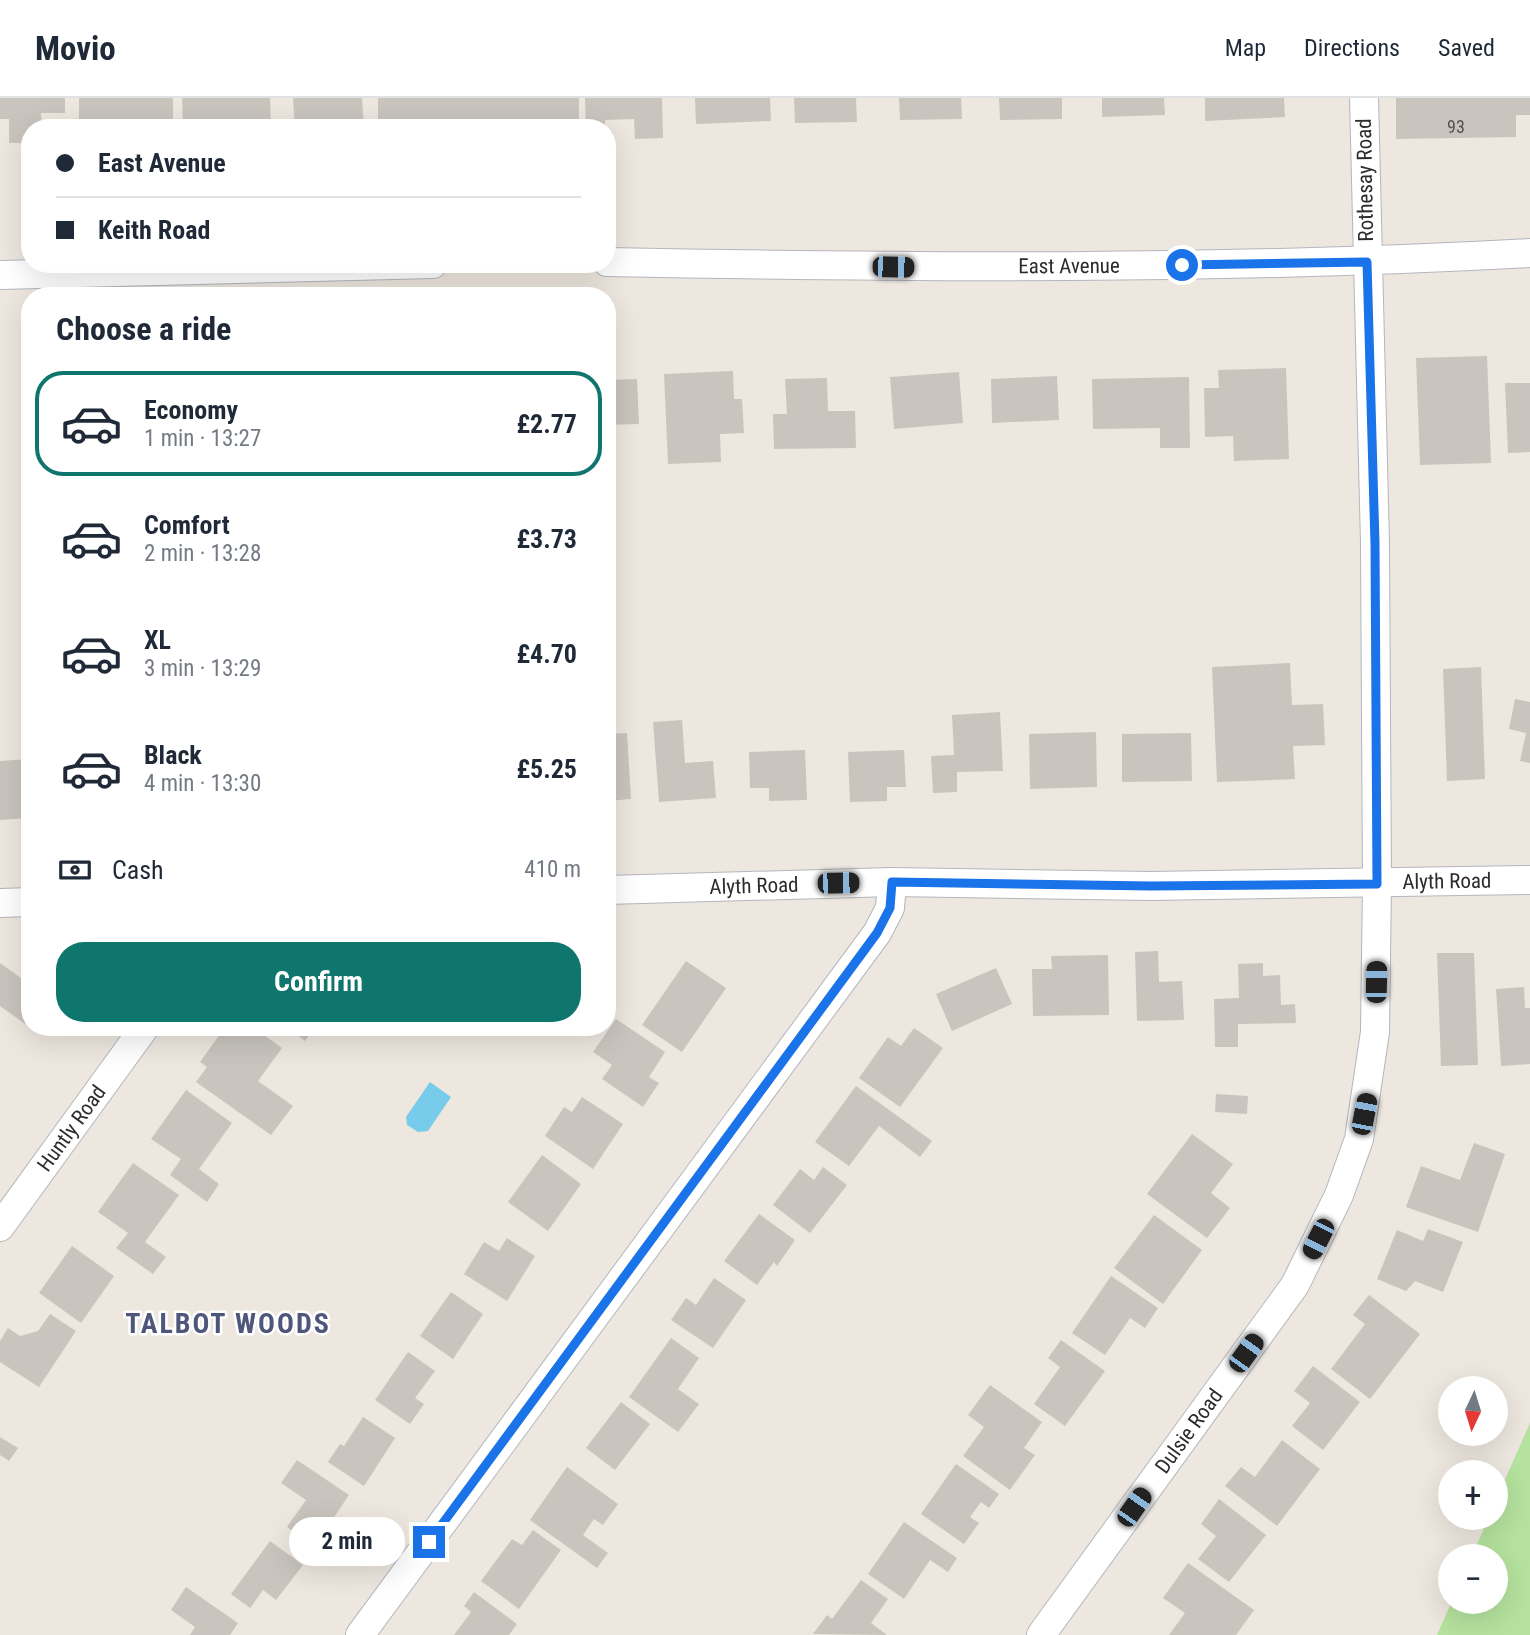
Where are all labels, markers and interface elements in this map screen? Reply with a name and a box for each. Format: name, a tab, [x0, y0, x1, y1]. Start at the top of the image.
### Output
text: Movio	[35, 29, 116, 68]
text: Map	[1225, 34, 1266, 62]
text: Directions	[1304, 34, 1400, 62]
text: Saved	[1438, 34, 1495, 62]
house number: 93	[1447, 116, 1465, 137]
street label: Rothesay Road	[1352, 118, 1378, 242]
text: East Avenue	[98, 148, 226, 178]
text: Keith Road	[98, 215, 210, 245]
route start	[1166, 249, 1198, 281]
street label: East Avenue	[1018, 254, 1120, 278]
car	[872, 256, 915, 278]
text: Choose a ride	[56, 310, 231, 348]
icon: car	[60, 392, 123, 455]
text: Economy	[144, 395, 238, 425]
text: £2.77	[516, 409, 577, 439]
text: 1 min · 13:27	[144, 425, 261, 452]
icon: car	[60, 507, 123, 570]
text: Comfort	[144, 510, 230, 540]
text: £3.73	[516, 524, 577, 554]
text: 2 min · 13:28	[144, 540, 261, 567]
icon: car	[60, 622, 123, 685]
text: XL	[144, 625, 171, 655]
text: £4.70	[516, 639, 577, 669]
text: 3 min · 13:29	[144, 655, 261, 682]
icon: car	[60, 737, 123, 800]
text: Black	[144, 740, 202, 770]
text: £5.25	[516, 754, 577, 784]
text: 4 min · 13:30	[144, 770, 261, 797]
icon: cash	[56, 851, 94, 889]
text: Cash	[112, 855, 164, 885]
text: 410 m	[524, 856, 581, 883]
street label: Alyth Road	[1402, 869, 1492, 894]
car	[817, 872, 860, 894]
street label: Alyth Road	[709, 873, 799, 899]
button: Confirm	[56, 942, 581, 1022]
car	[1366, 961, 1387, 1003]
street label: Huntly Road	[32, 1081, 111, 1176]
car	[1350, 1091, 1379, 1137]
car	[1300, 1216, 1337, 1262]
district label: TALBOT WOODS	[125, 1307, 331, 1340]
car	[1226, 1330, 1267, 1376]
north arrow	[1438, 1376, 1508, 1446]
map controls	[1438, 1376, 1508, 1614]
street label: Dulsie Road	[1150, 1384, 1228, 1478]
button: +	[1438, 1460, 1508, 1530]
car	[1114, 1484, 1155, 1530]
callout: 2 min	[289, 1518, 404, 1566]
route end	[413, 1526, 445, 1558]
text: 2 min	[321, 1528, 373, 1555]
button: −	[1438, 1544, 1508, 1614]

